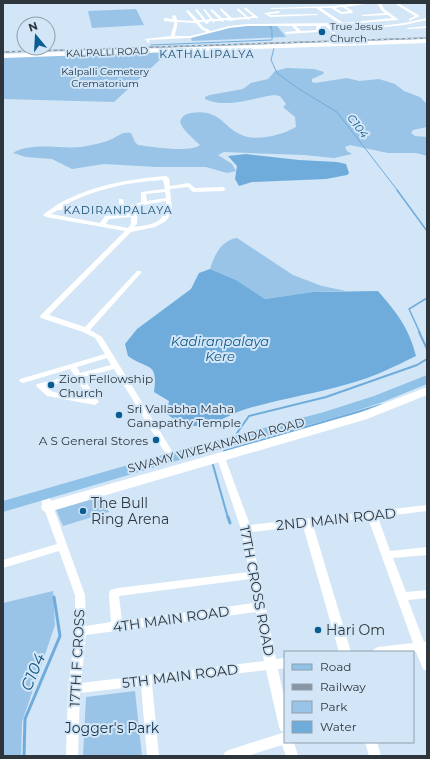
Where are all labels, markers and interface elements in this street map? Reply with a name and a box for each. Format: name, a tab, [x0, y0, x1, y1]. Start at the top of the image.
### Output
north arrow	[16, 16, 56, 56]
text: N	[27, 18, 39, 35]
place label: True Jesus Church	[330, 20, 383, 45]
marker: True Jesus Church	[317, 27, 327, 37]
street label: KALPALLI ROAD	[66, 44, 148, 60]
district label: KATHALIPALYA	[159, 47, 255, 61]
park label: Kalpalli Cemetery Crematorium	[61, 65, 149, 90]
water label: C104	[344, 111, 372, 141]
district label: KADIRANPALAYA	[63, 203, 173, 217]
water label: Kadiranpalaya Kere	[171, 333, 269, 364]
place label: Zion Fellowship Church	[59, 371, 153, 400]
marker: Zion Fellowship Church	[46, 380, 56, 390]
place label: Sri Vallabha Maha Ganapathy Temple	[127, 401, 241, 430]
marker: Sri Vallabha Maha Ganapathy Temple	[114, 410, 124, 420]
street label: SWAMY VIVEKANANDA ROAD	[126, 414, 306, 476]
place label: A S General Stores	[39, 433, 148, 448]
marker: A S General Stores	[151, 435, 161, 445]
place label: The Bull Ring Arena	[91, 494, 169, 528]
street label: 2ND MAIN ROAD	[275, 504, 397, 534]
marker: The Bull Ring Arena	[78, 506, 88, 516]
street label: 17TH CROSS ROAD	[236, 524, 278, 658]
street label: 4TH MAIN ROAD	[111, 602, 231, 636]
street label: 17TH F CROSS	[65, 609, 89, 707]
place label: Hari Om	[326, 621, 385, 639]
marker: Hari Om	[313, 625, 323, 635]
water label: C104	[17, 650, 49, 693]
legend	[284, 651, 414, 743]
text: Road	[320, 659, 351, 674]
street label: 5TH MAIN ROAD	[121, 660, 239, 692]
text: Railway	[320, 679, 366, 694]
text: Park	[320, 699, 348, 714]
park label: Jogger's Park	[64, 719, 160, 737]
text: Water	[320, 719, 357, 734]

